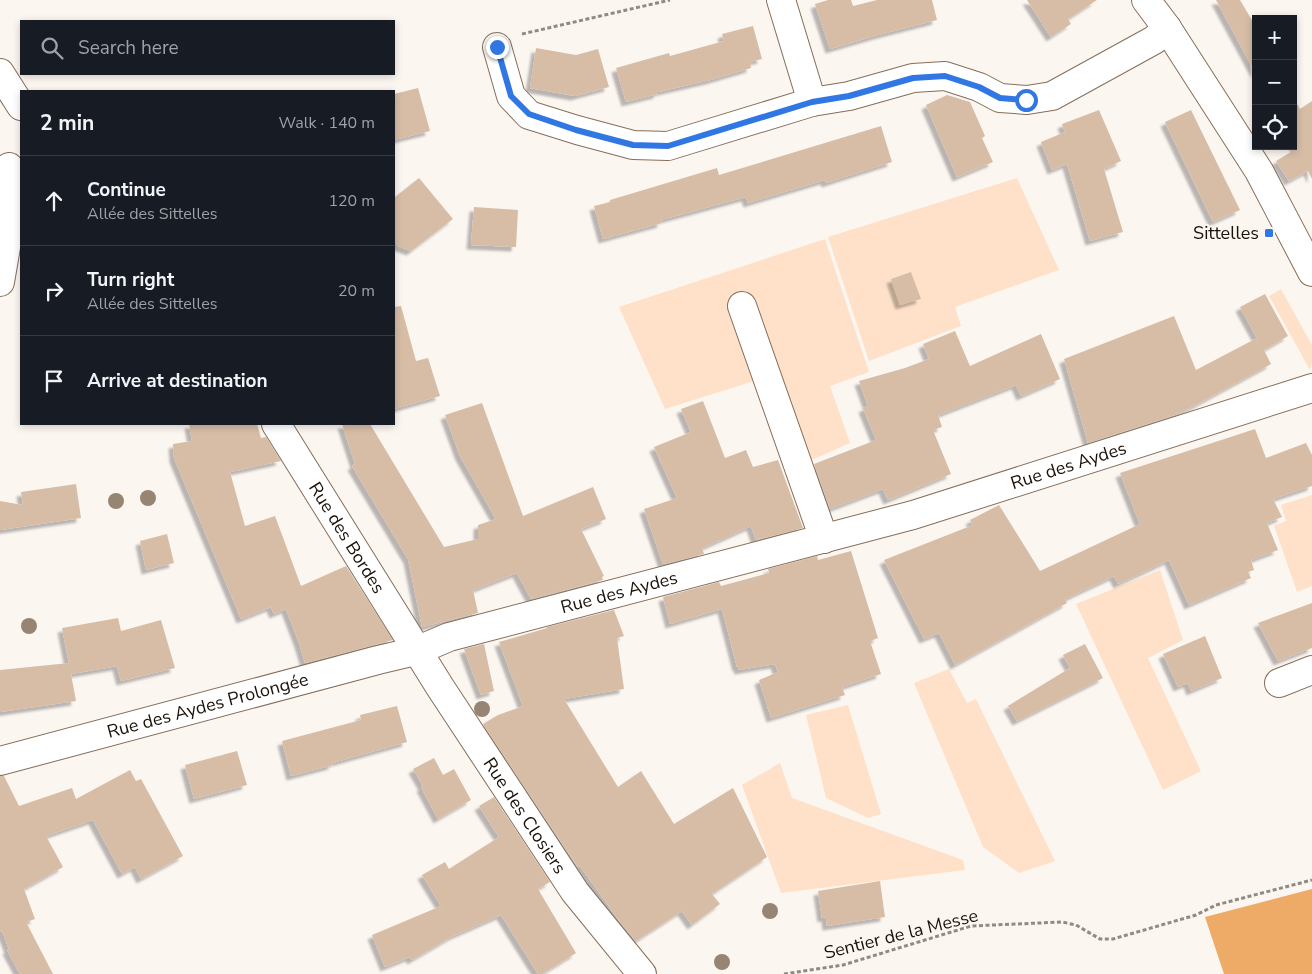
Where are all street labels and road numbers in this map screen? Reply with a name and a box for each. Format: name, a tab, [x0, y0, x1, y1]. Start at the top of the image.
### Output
street label: Rue des Aydes	[1007, 436, 1129, 495]
street label: Rue des Bordes	[303, 477, 391, 598]
street label: Rue des Aydes	[558, 565, 680, 619]
street label: Rue des Aydes Prolongée	[104, 667, 311, 744]
street label: Rue des Closiers	[478, 753, 572, 878]
street label: Sentier de la Messe	[821, 903, 981, 965]

